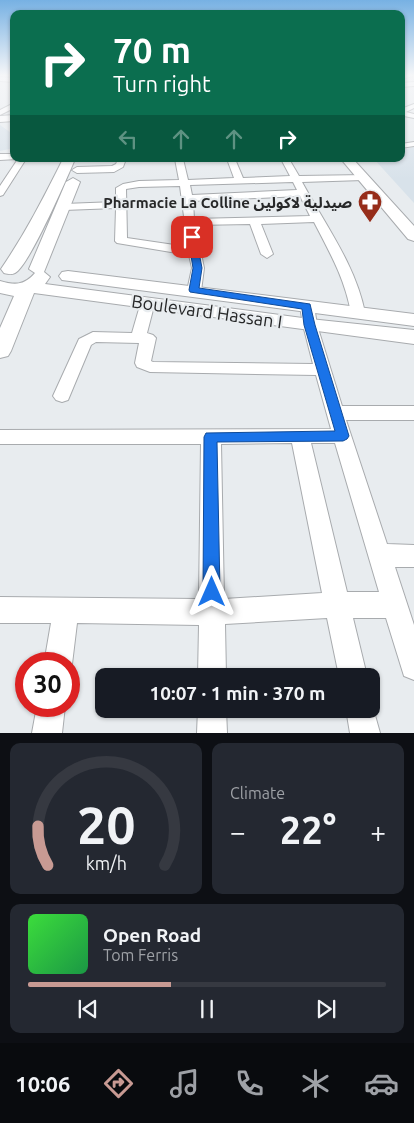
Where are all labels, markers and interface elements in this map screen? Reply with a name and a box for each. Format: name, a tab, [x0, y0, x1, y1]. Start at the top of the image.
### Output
icon: right	[30, 30, 95, 95]
text: 70 m	[113, 30, 191, 70]
text: Turn right	[113, 71, 211, 96]
icon: left	[114, 125, 142, 153]
icon: ahead	[167, 125, 195, 153]
icon: ahead	[220, 125, 248, 153]
icon: right	[273, 125, 301, 153]
pharmacy icon: Pharmacie La Colline صيدلية لاكولين	[357, 189, 383, 223]
place label: Pharmacie La Colline صيدلية لاكولين	[103, 194, 352, 212]
pin	[171, 216, 213, 258]
icon: arrive	[178, 223, 206, 251]
street label: Boulevard Hassan I	[130, 291, 284, 331]
position arrow	[185, 565, 237, 617]
speed limit sign: 30	[15, 652, 80, 717]
text: 10:07 · 1 min · 370 m	[150, 682, 325, 704]
text: Climate	[230, 784, 285, 802]
text: 20	[77, 796, 135, 854]
text: 22°	[280, 809, 336, 851]
text: −	[230, 816, 246, 847]
text: +	[370, 816, 386, 847]
text: km/h	[85, 853, 127, 873]
text: Open Road	[103, 924, 201, 946]
text: Tom Ferris	[103, 946, 178, 964]
icon: previous	[74, 995, 102, 1023]
icon: pause	[193, 995, 221, 1023]
icon: next	[312, 995, 340, 1023]
icon: directions	[101, 1066, 136, 1101]
icon: music	[167, 1066, 202, 1101]
icon: phone	[232, 1066, 267, 1101]
icon: climate	[298, 1066, 333, 1101]
icon: car	[364, 1066, 399, 1101]
text: 10:06	[15, 1071, 70, 1096]

